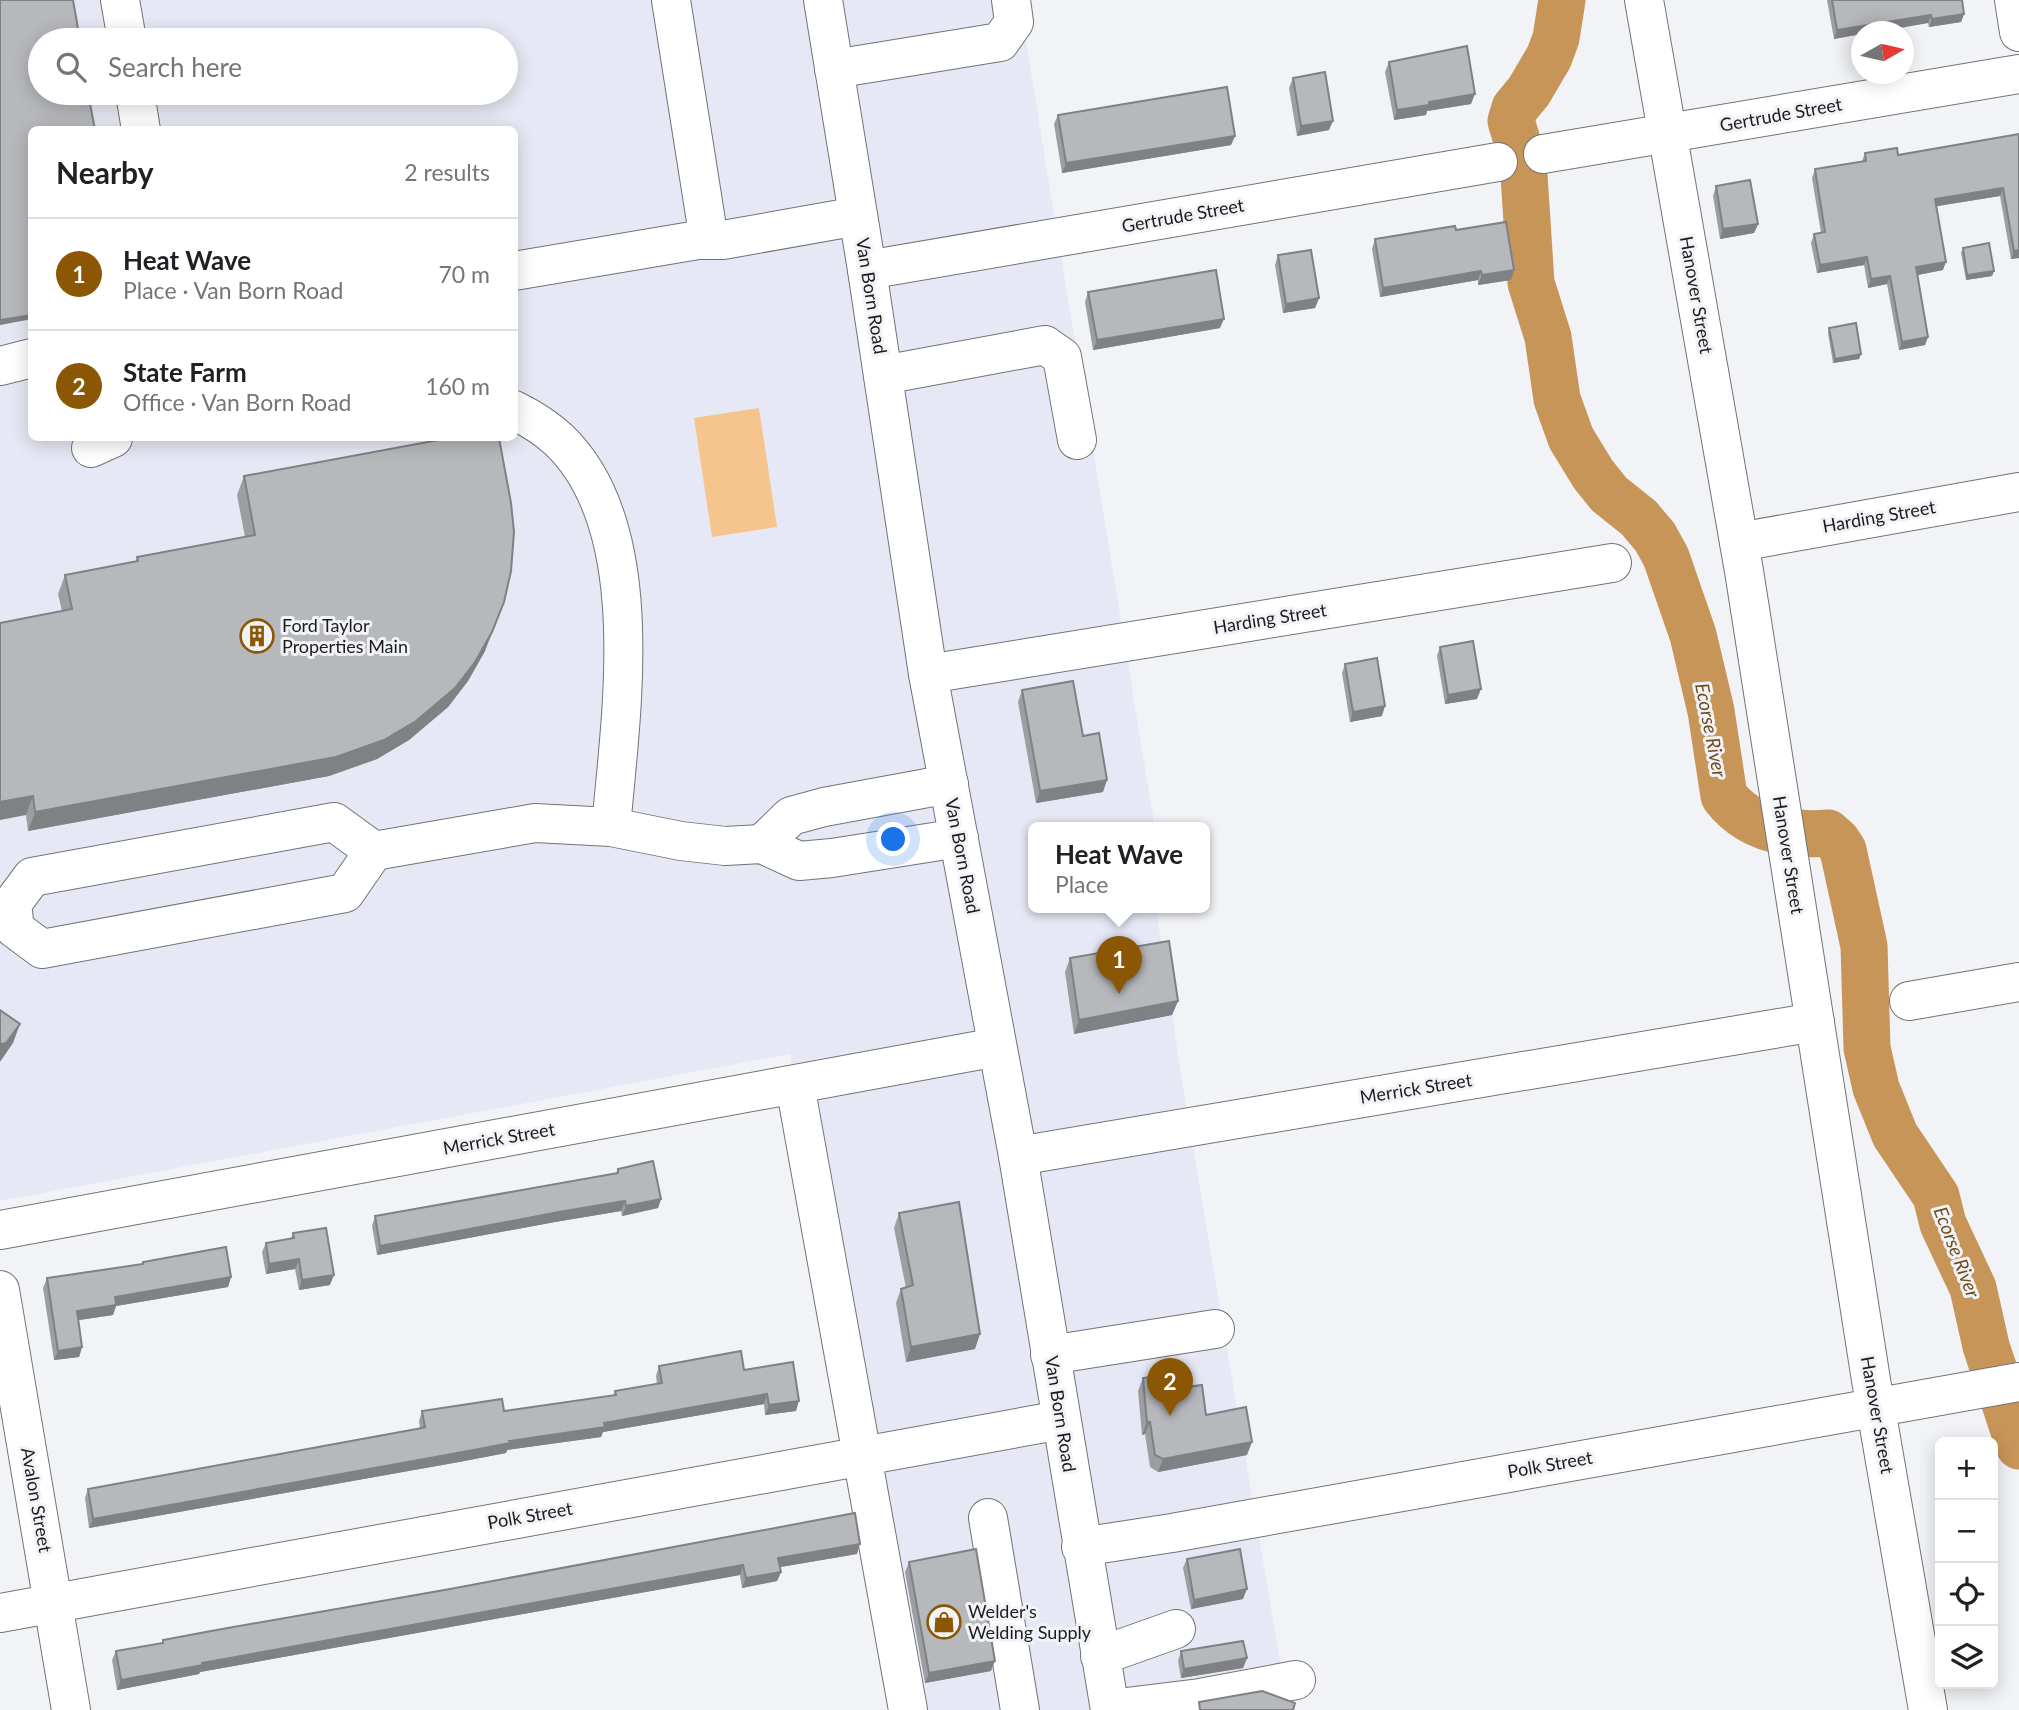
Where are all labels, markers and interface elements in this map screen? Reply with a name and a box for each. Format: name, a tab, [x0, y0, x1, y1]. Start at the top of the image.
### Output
north arrow	[1851, 21, 1914, 84]
search box	[28, 28, 518, 105]
icon: search	[52, 48, 90, 86]
text: Search here	[108, 51, 242, 83]
street label: Gertrude Street	[1718, 92, 1844, 136]
text: Nearby	[56, 154, 154, 190]
text: 2 results	[404, 158, 490, 186]
street label: Gertrude Street	[1120, 193, 1246, 237]
street label: Hanover Street	[1676, 234, 1718, 356]
street label: Van Born Road	[852, 236, 892, 355]
text: Heat Wave	[123, 244, 251, 276]
text: 1	[72, 260, 86, 288]
text: 70 m	[439, 260, 490, 288]
text: Place · Van Born Road	[123, 276, 343, 304]
text: State Farm	[123, 356, 247, 388]
text: 2	[72, 372, 86, 400]
text: 160 m	[425, 372, 490, 400]
text: Office · Van Born Road	[123, 388, 351, 416]
street label: Harding Street	[1821, 495, 1938, 537]
street label: Harding Street	[1212, 598, 1329, 638]
place label: Ford Taylor Properties Main	[282, 614, 408, 657]
building icon: Ford Taylor Properties Main	[238, 617, 276, 655]
water label: Ecorse River	[1691, 681, 1732, 779]
street label: Hanover Street	[1769, 794, 1809, 916]
street label: Van Born Road	[941, 796, 985, 915]
your location	[876, 822, 910, 856]
popup	[1028, 822, 1210, 913]
text: Heat Wave	[1055, 838, 1183, 870]
text: Place	[1055, 870, 1108, 898]
pin: 1	[1096, 936, 1142, 994]
street label: Merrick Street	[1358, 1068, 1474, 1108]
street label: Merrick Street	[441, 1117, 557, 1159]
water label: Ecorse River	[1930, 1203, 1985, 1301]
street label: Van Born Road	[1041, 1354, 1081, 1473]
street label: Hanover Street	[1857, 1354, 1899, 1476]
pin: 2	[1147, 1358, 1193, 1416]
map controls	[1935, 1437, 1998, 1689]
button: +	[1935, 1437, 1998, 1500]
street label: Avalon Street	[17, 1446, 57, 1554]
street label: Polk Street	[1506, 1446, 1595, 1482]
street label: Polk Street	[486, 1497, 575, 1533]
button: −	[1935, 1500, 1998, 1563]
button: locate	[1935, 1563, 1998, 1626]
place label: Welder's Welding Supply	[968, 1600, 1092, 1643]
shop icon: Welder's Welding Supply	[925, 1603, 963, 1641]
button: layers	[1935, 1626, 1998, 1689]

